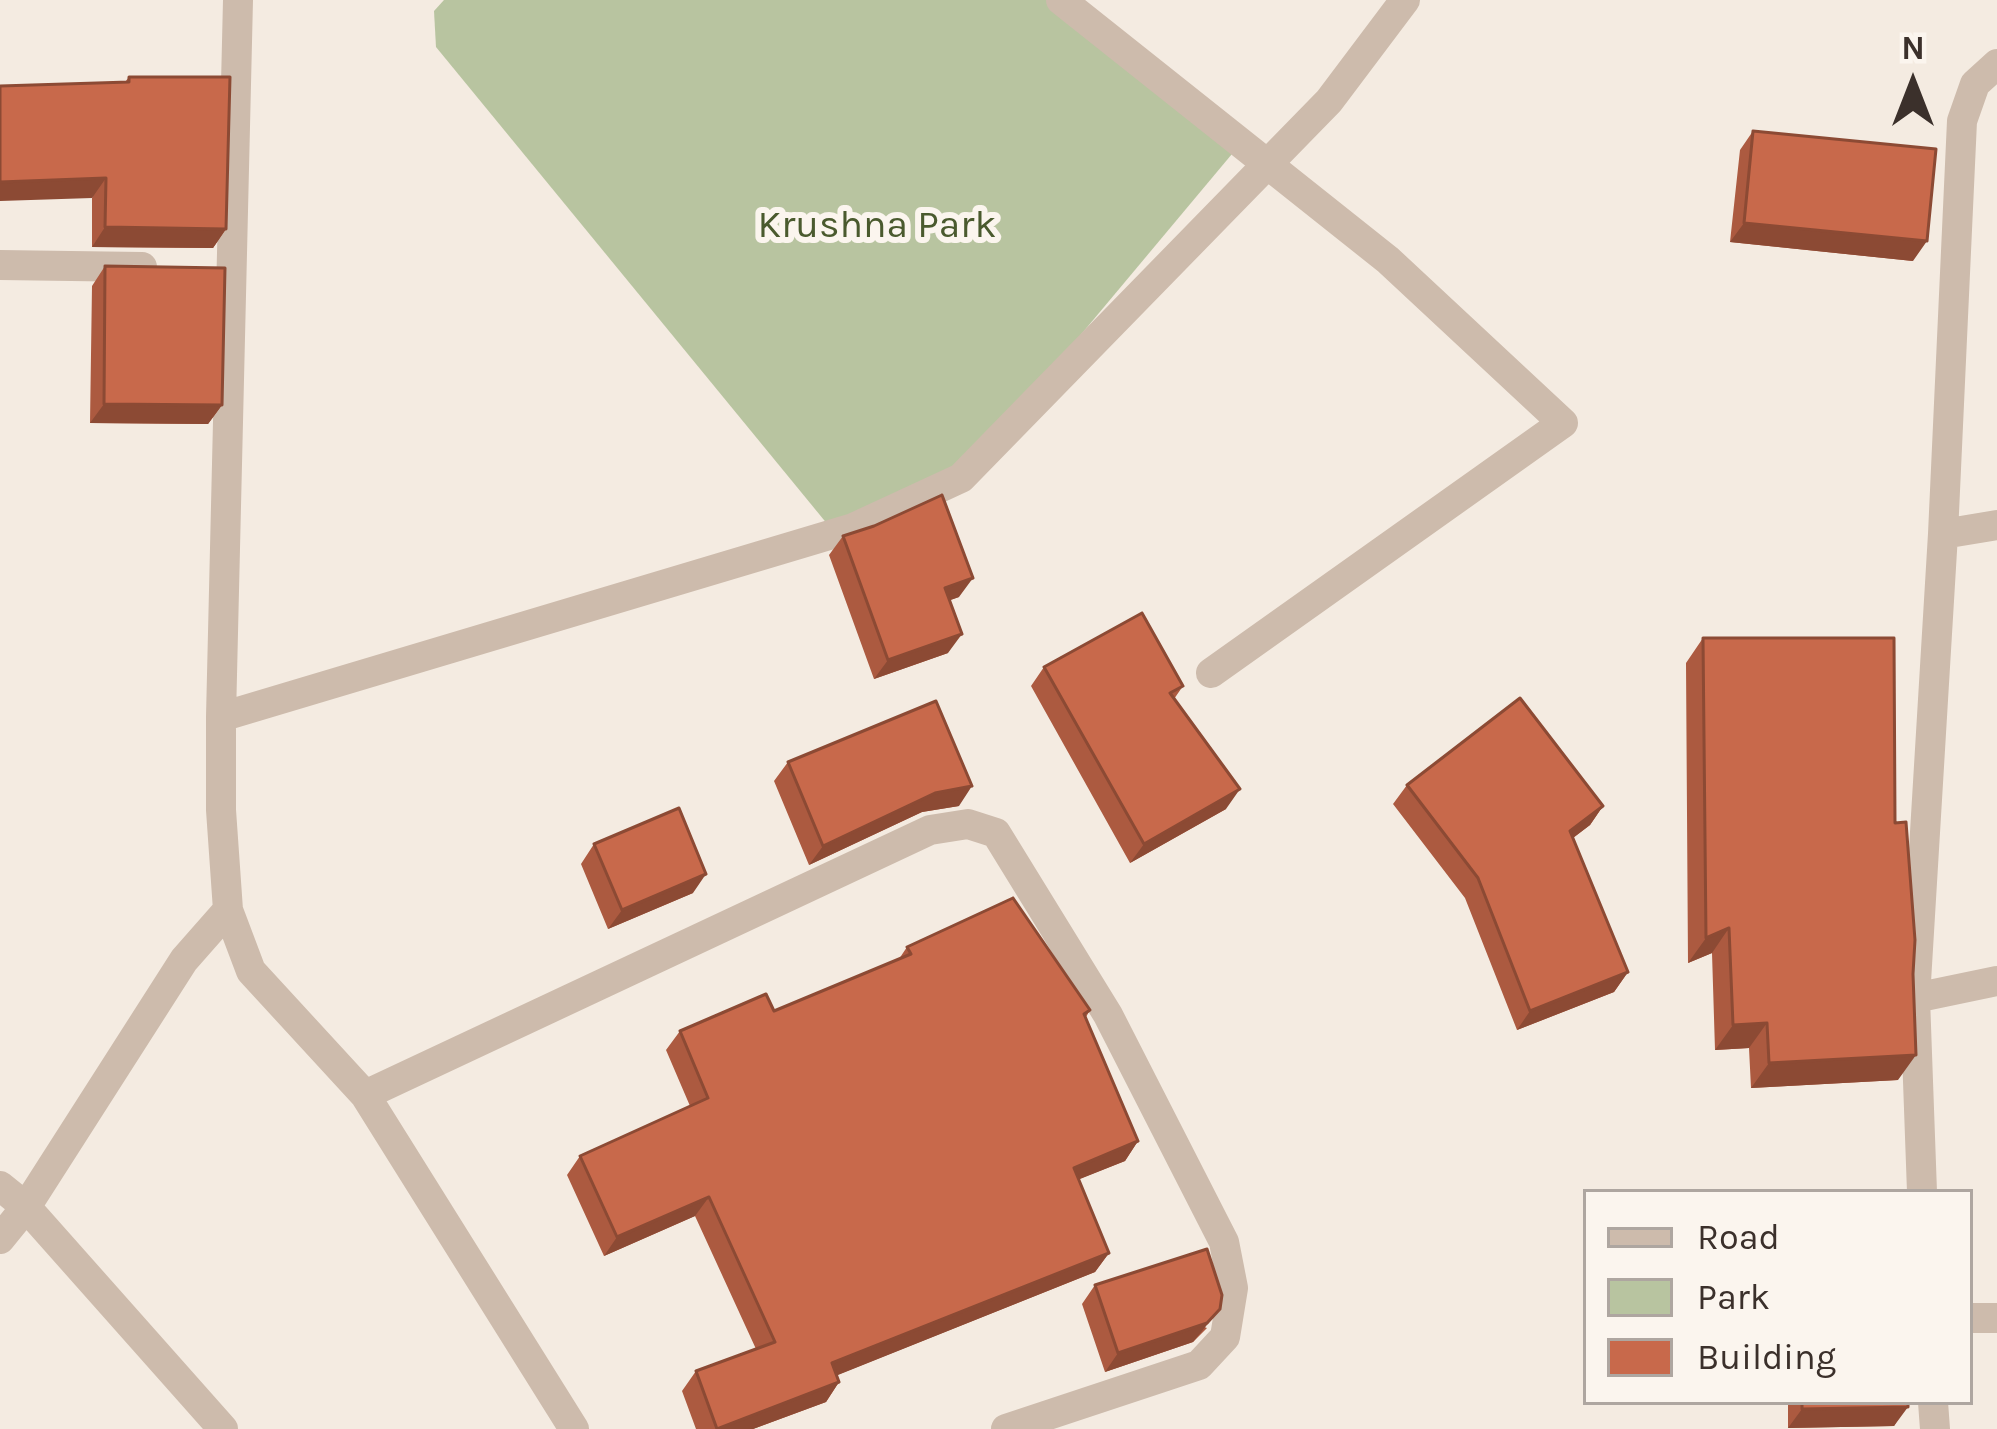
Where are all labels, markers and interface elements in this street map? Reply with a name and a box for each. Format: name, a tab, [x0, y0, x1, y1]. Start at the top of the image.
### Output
north arrow	[1853, 24, 1973, 144]
text: N	[1901, 29, 1925, 67]
park label: Krushna Park	[758, 203, 996, 249]
legend	[1583, 1189, 1973, 1405]
text: Road	[1697, 1216, 1780, 1258]
text: Park	[1697, 1276, 1770, 1318]
text: Building	[1697, 1336, 1836, 1378]

